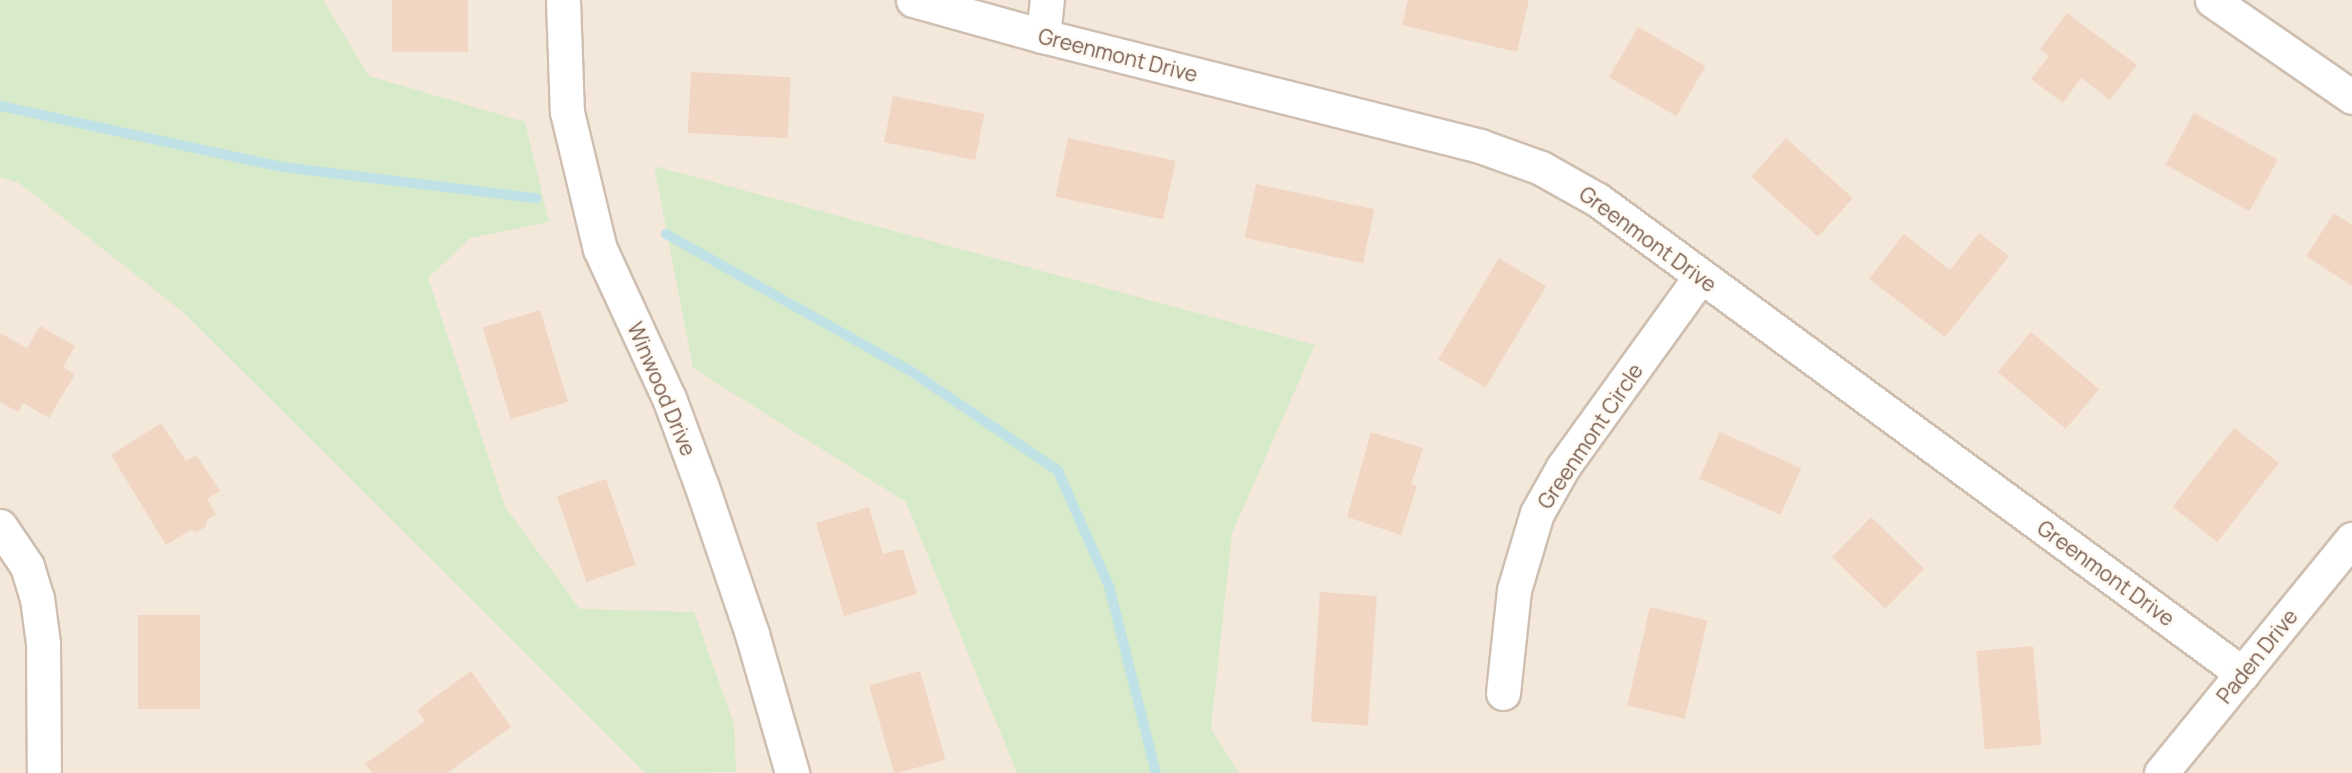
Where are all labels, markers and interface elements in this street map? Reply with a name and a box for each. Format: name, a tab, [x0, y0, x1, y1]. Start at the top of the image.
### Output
street label: Greenmont Drive	[1036, 23, 1200, 87]
street label: Greenmont Drive	[1575, 181, 1721, 297]
street label: Winwood Drive	[622, 318, 702, 460]
street label: Greenmont Circle	[1532, 359, 1648, 513]
street label: Greenmont Drive	[2033, 515, 2179, 631]
street label: Paden Drive	[2211, 604, 2303, 708]

